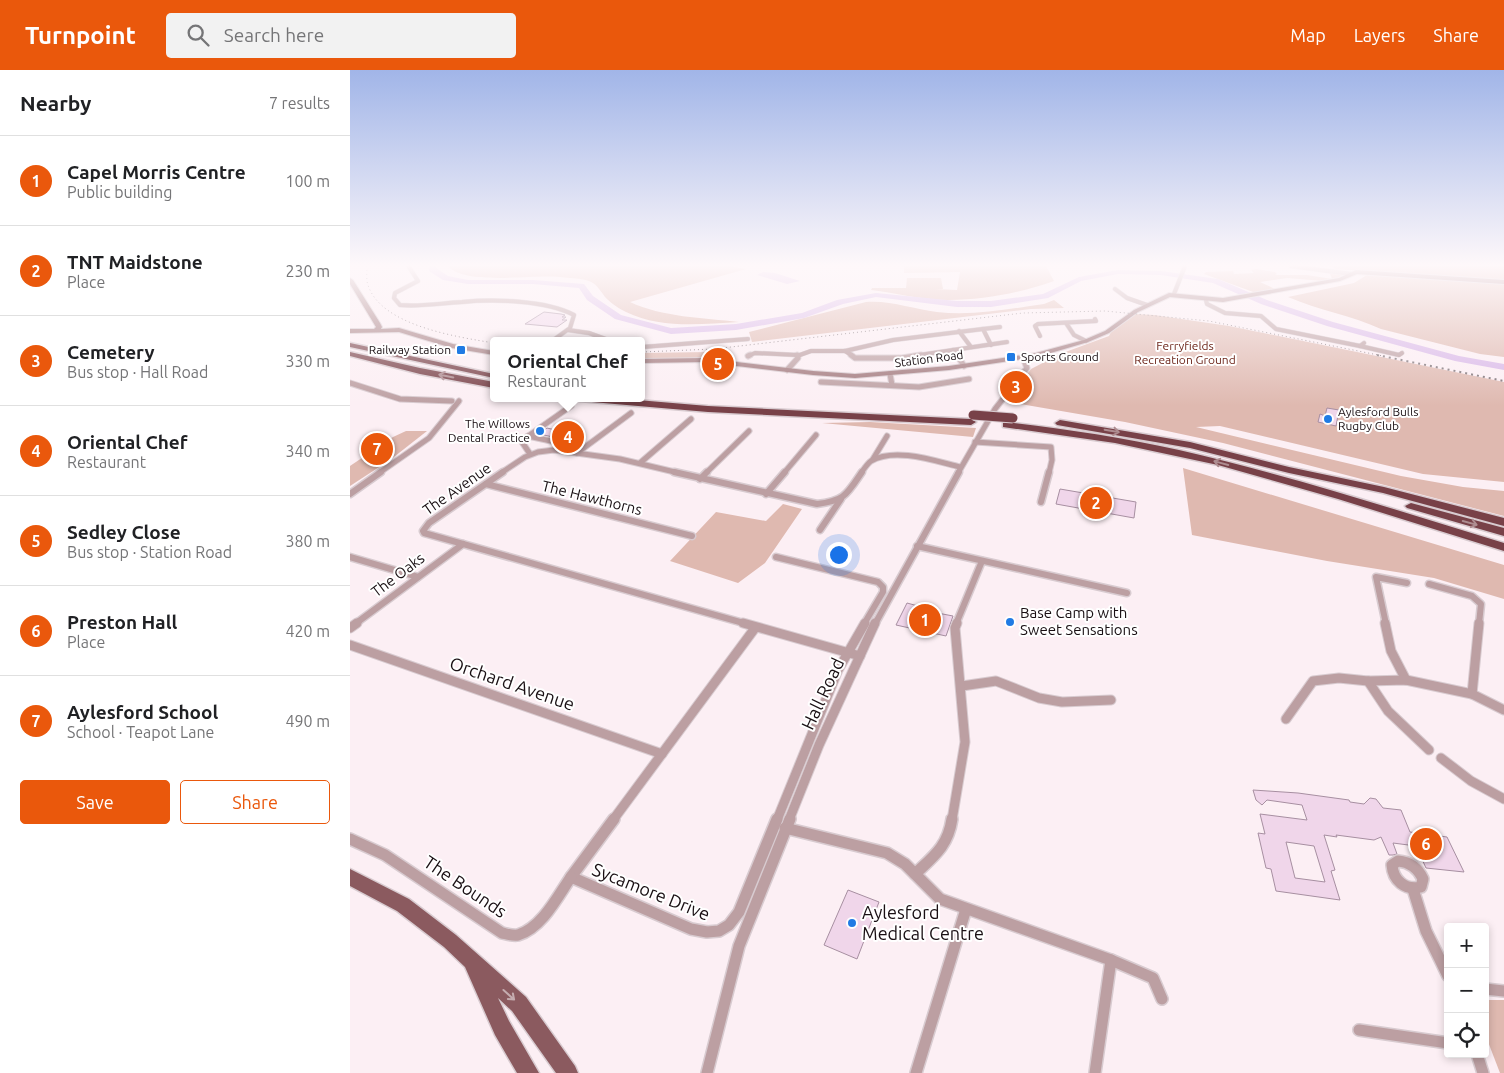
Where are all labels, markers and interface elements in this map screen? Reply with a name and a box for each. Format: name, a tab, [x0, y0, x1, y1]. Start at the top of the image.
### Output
search box	[166, 13, 516, 58]
icon: search	[184, 21, 212, 49]
text: Turnpoint	[25, 22, 136, 49]
text: Search here	[224, 24, 324, 46]
text: Map	[1290, 25, 1326, 45]
text: Layers	[1354, 25, 1405, 45]
text: Share	[1433, 25, 1479, 45]
text: Nearby	[20, 91, 91, 115]
text: 7 results	[269, 94, 330, 112]
text: Capel Morris Centre	[67, 161, 246, 183]
text: 1	[31, 172, 41, 190]
text: 100 m	[285, 172, 330, 190]
text: Public building	[67, 183, 172, 201]
text: TNT Maidstone	[67, 251, 203, 273]
text: 2	[31, 262, 41, 280]
text: 230 m	[285, 262, 330, 280]
text: Place	[67, 273, 105, 291]
popup	[490, 337, 645, 402]
park label: Ferryfields Recreation Ground	[1134, 339, 1236, 366]
text: Cemetery	[67, 341, 155, 363]
place label: Railway Station	[369, 343, 451, 356]
marker: Railway Station	[455, 344, 467, 356]
pin: 5	[702, 345, 734, 383]
street label: Station Road	[894, 348, 964, 369]
text: Oriental Chef	[507, 350, 628, 372]
place label: Sports Ground	[1021, 350, 1099, 363]
marker: Sports Ground	[1005, 351, 1017, 363]
text: 3	[31, 352, 41, 370]
text: 330 m	[285, 352, 330, 370]
text: Bus stop · Hall Road	[67, 363, 208, 381]
pin: 3	[1000, 368, 1032, 406]
one-way arrow	[439, 371, 455, 381]
text: Restaurant	[507, 372, 586, 390]
place label: Aylesford Bulls Rugby Club	[1338, 405, 1418, 432]
marker: Aylesford Bulls Rugby Club	[1322, 413, 1334, 425]
place label: The Willows Dental Practice	[448, 417, 530, 444]
pin: 4	[552, 418, 584, 456]
marker: The Willows Dental Practice	[534, 425, 546, 437]
one-way arrow	[1103, 426, 1119, 436]
pin: 7	[361, 430, 393, 468]
text: Oriental Chef	[67, 431, 188, 453]
text: 4	[31, 442, 41, 460]
text: 340 m	[285, 442, 330, 460]
text: Restaurant	[67, 453, 146, 471]
one-way arrow	[1213, 458, 1229, 467]
street label: The Avenue	[419, 459, 494, 518]
street label: The Hawthorns	[540, 477, 644, 518]
pin: 2	[1080, 484, 1112, 522]
one-way arrow	[1461, 519, 1477, 528]
text: Sedley Close	[67, 521, 181, 543]
text: 5	[31, 532, 41, 550]
text: 380 m	[285, 532, 330, 550]
your location	[826, 542, 852, 568]
text: Bus stop · Station Road	[67, 543, 232, 561]
street label: The Oaks	[368, 549, 428, 600]
pin: 1	[909, 601, 941, 639]
place label: Base Camp with Sweet Sensations	[1020, 604, 1138, 638]
text: Preston Hall	[67, 611, 177, 633]
marker: Base Camp with Sweet Sensations	[1004, 616, 1016, 628]
text: 6	[31, 622, 41, 640]
text: 420 m	[285, 622, 330, 640]
text: Place	[67, 633, 105, 651]
street label: Orchard Avenue	[447, 652, 577, 714]
street label: Hall Road	[797, 655, 847, 733]
text: Aylesford School	[67, 701, 218, 723]
text: 7	[31, 712, 41, 730]
text: 490 m	[285, 712, 330, 730]
text: School · Teapot Lane	[67, 723, 214, 741]
button: Save	[20, 780, 170, 824]
button: Share	[180, 780, 330, 824]
pin: 6	[1410, 825, 1442, 863]
street label: The Bounds	[421, 851, 511, 921]
street label: Sycamore Drive	[590, 858, 713, 924]
place label: Aylesford Medical Centre	[862, 902, 984, 943]
marker: Aylesford Medical Centre	[846, 917, 858, 929]
map controls	[1444, 923, 1489, 1058]
button: +	[1444, 923, 1489, 968]
button: −	[1444, 968, 1489, 1013]
one-way arrow	[502, 989, 515, 1001]
button: locate	[1444, 1013, 1489, 1058]

